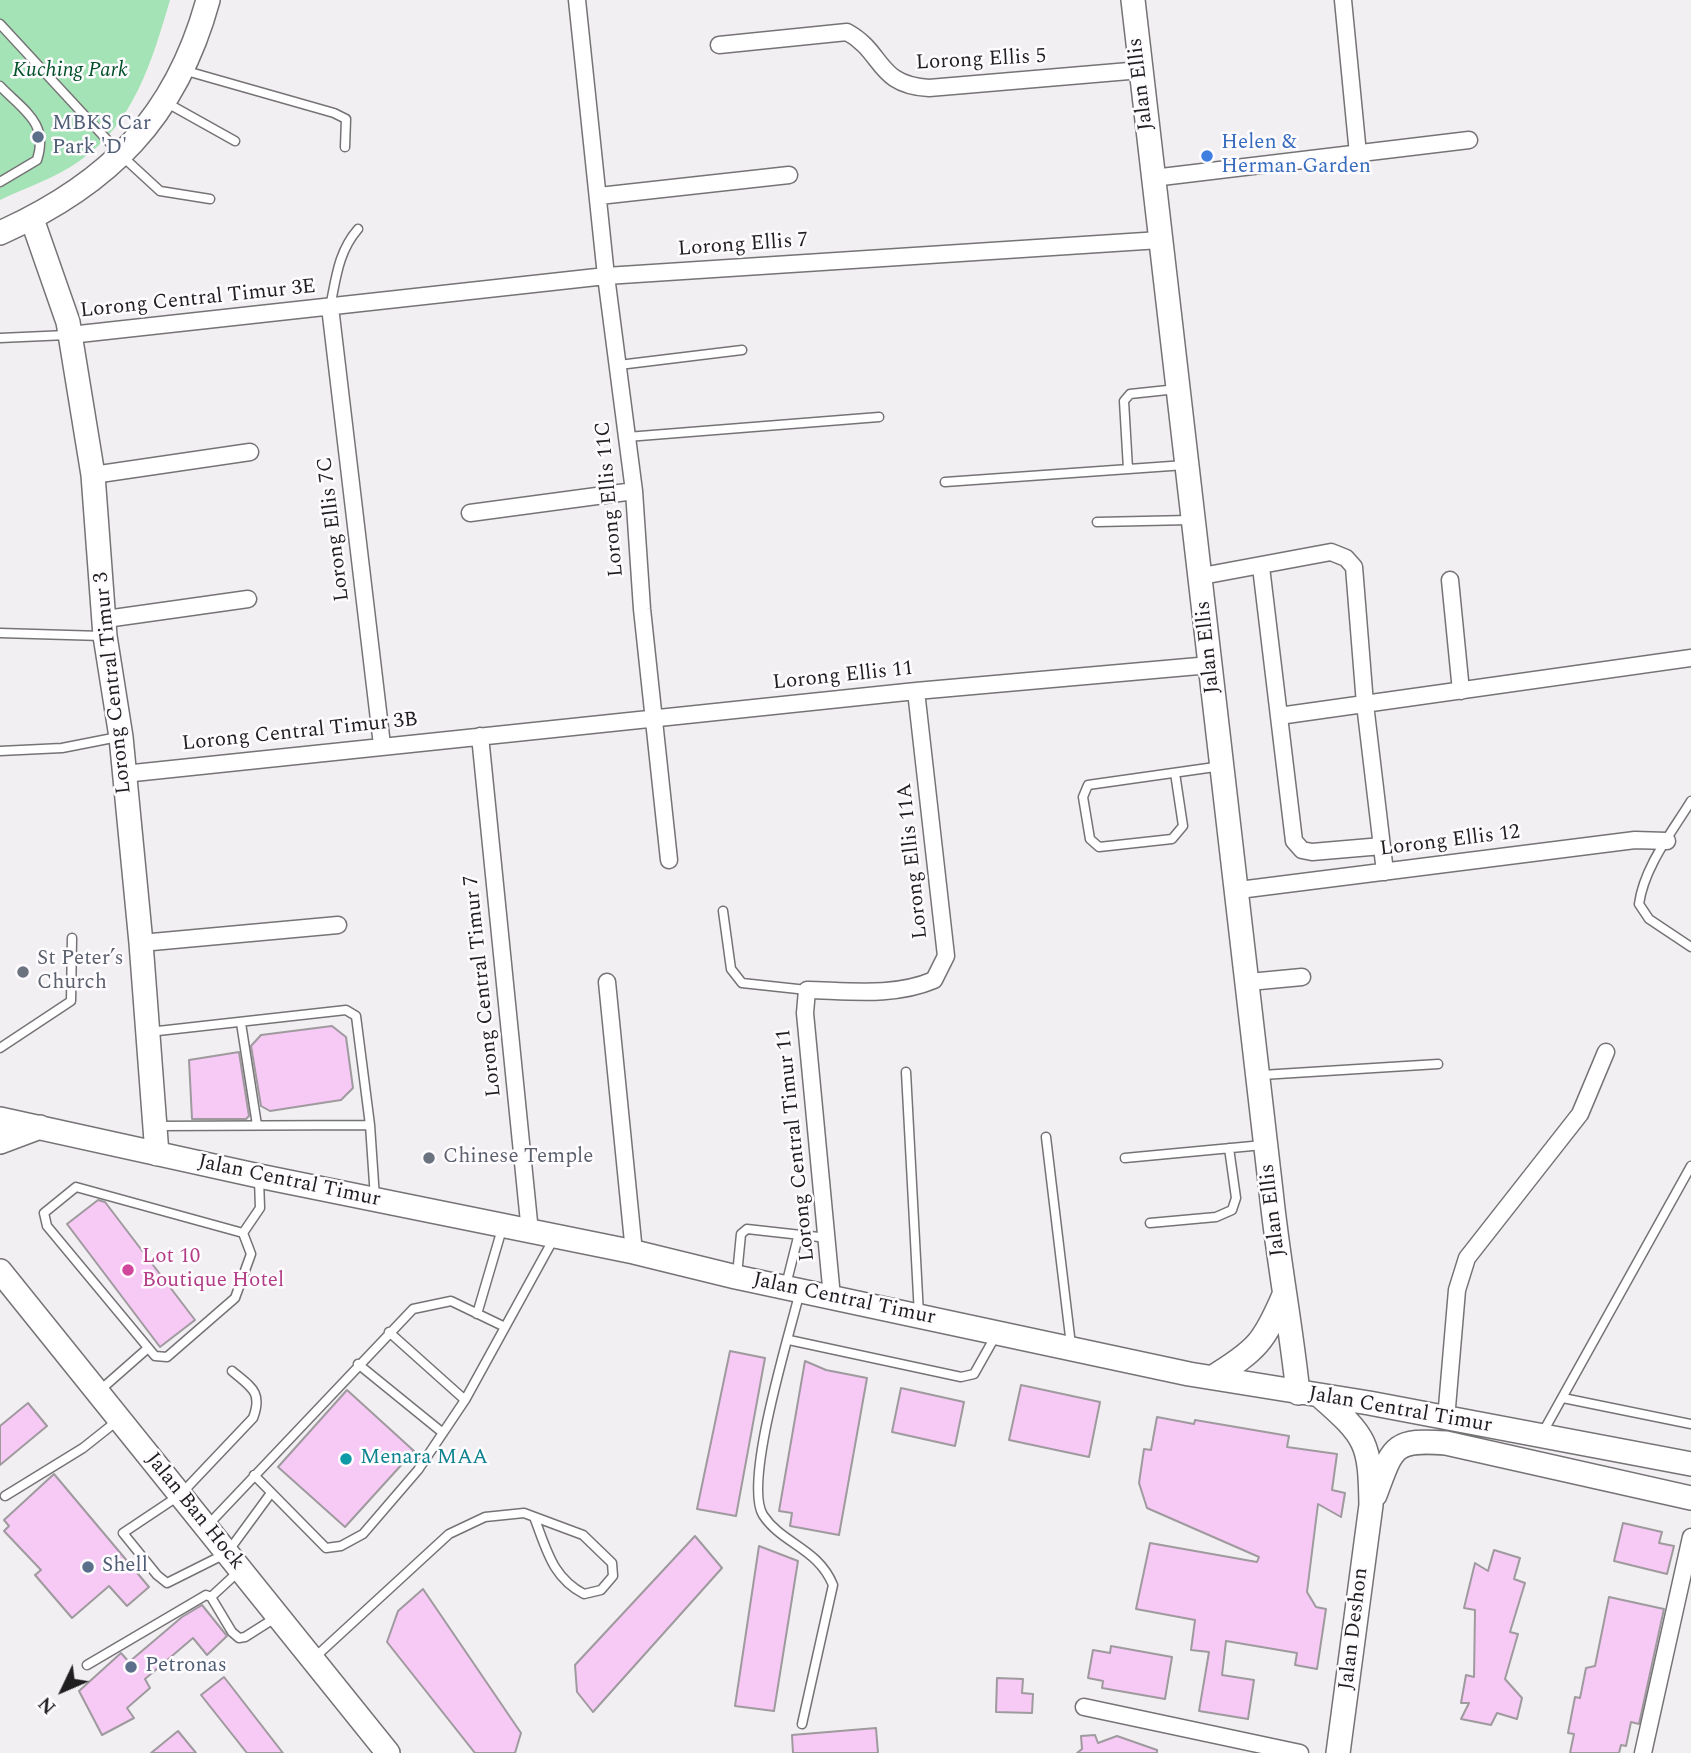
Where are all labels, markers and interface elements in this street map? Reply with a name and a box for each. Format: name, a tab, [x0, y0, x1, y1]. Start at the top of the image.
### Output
street label: Jalan Ellis	[1124, 36, 1160, 132]
street label: Lorong Ellis 5	[915, 45, 1047, 77]
park label: Kuching Park	[12, 59, 128, 85]
place label: MBKS Car Park 'D'	[52, 112, 151, 162]
marker: MBKS Car Park 'D'	[30, 129, 46, 145]
place label: Helen & Herman Garden	[1221, 131, 1371, 181]
marker: Helen & Herman Garden	[1199, 148, 1215, 164]
street label: Lorong Ellis 7	[677, 229, 809, 263]
street label: Lorong Central Timur 3E	[79, 275, 317, 325]
street label: Lorong Ellis 11C	[592, 420, 630, 578]
street label: Lorong Ellis 7C	[314, 455, 356, 603]
street label: Lorong Central Timur 3	[90, 571, 138, 795]
street label: Jalan Ellis	[1192, 599, 1226, 695]
street label: Lorong Ellis 11	[772, 657, 914, 697]
street label: Lorong Central Timur 3B	[181, 708, 419, 758]
street label: Lorong Ellis 11A	[893, 782, 935, 940]
street label: Lorong Ellis 12	[1378, 821, 1522, 863]
street label: Lorong Central Timur 7	[460, 874, 508, 1098]
place label: St Peter’s Church	[37, 947, 124, 997]
marker: St Peter’s Church	[15, 964, 31, 980]
street label: Lorong Central Timur 11	[772, 1027, 822, 1263]
place label: Chinese Temple	[443, 1145, 593, 1171]
street label: Jalan Central Timur	[195, 1150, 383, 1214]
marker: Chinese Temple	[421, 1150, 437, 1166]
street label: Jalan Ellis	[1256, 1162, 1292, 1258]
place label: Lot 10 Boutique Hotel	[142, 1245, 284, 1295]
marker: Lot 10 Boutique Hotel	[120, 1262, 136, 1278]
street label: Jalan Central Timur	[750, 1268, 938, 1332]
street label: Jalan Central Timur	[1306, 1382, 1494, 1440]
place label: Menara MAA	[360, 1446, 488, 1472]
street label: Jalan Ban Hock	[139, 1448, 249, 1576]
marker: Menara MAA	[338, 1451, 354, 1467]
place label: Shell	[102, 1554, 148, 1580]
marker: Shell	[80, 1559, 96, 1575]
street label: Jalan Deshon	[1335, 1566, 1375, 1692]
place label: Petronas	[145, 1654, 227, 1680]
north arrow	[28, 1655, 98, 1725]
marker: Petronas	[123, 1659, 139, 1675]
text: N	[32, 1689, 63, 1721]

